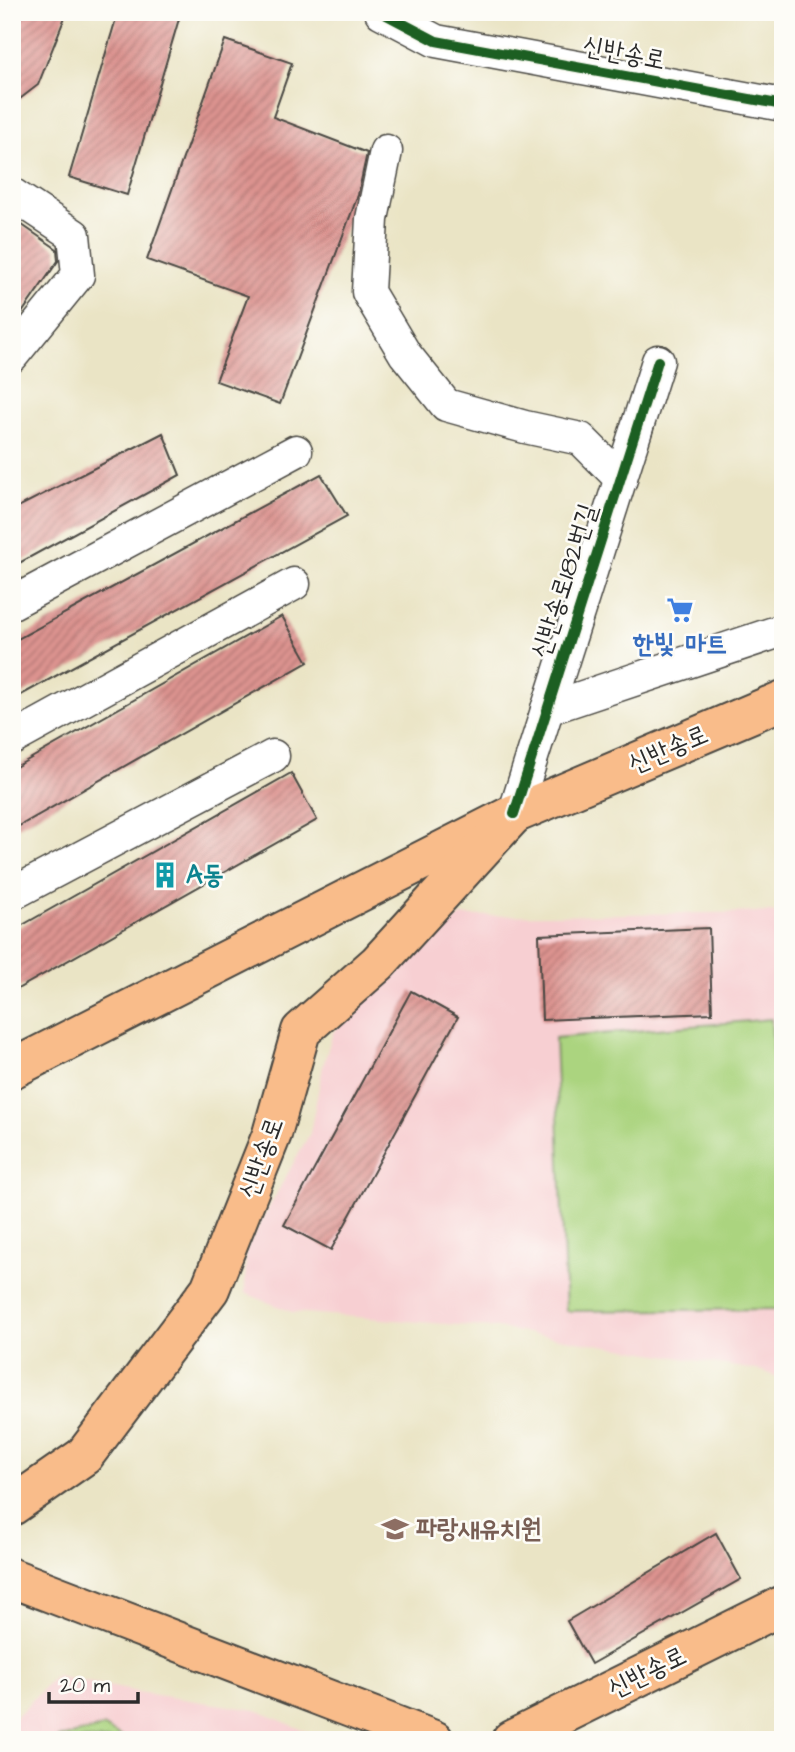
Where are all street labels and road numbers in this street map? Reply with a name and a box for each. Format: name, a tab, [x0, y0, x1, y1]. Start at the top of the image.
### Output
street label: 신반송로	[579, 27, 669, 79]
street label: 신반송로182번길	[522, 499, 606, 663]
street label: 신반송로	[622, 716, 714, 782]
street label: 신반송로	[230, 1113, 292, 1203]
street label: 신반송로	[602, 1637, 692, 1707]

